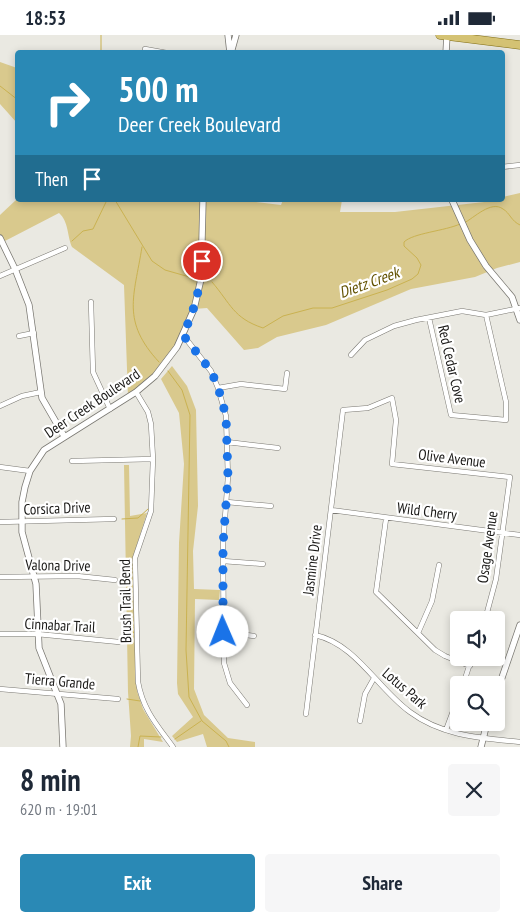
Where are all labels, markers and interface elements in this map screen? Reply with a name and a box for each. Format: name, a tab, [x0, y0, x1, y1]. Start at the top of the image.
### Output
text: 18:53	[25, 6, 66, 30]
text: 500 m	[118, 66, 199, 112]
icon: right	[35, 70, 100, 135]
text: Deer Creek Boulevard	[118, 110, 281, 138]
icon: arrive	[78, 165, 106, 193]
text: Then	[35, 167, 68, 191]
pin	[181, 240, 223, 282]
icon: arrive	[188, 247, 216, 275]
water label: Dietz Creek	[336, 261, 403, 302]
street label: Red Cedar Cove	[434, 323, 470, 405]
street label: Deer Creek Boulevard	[41, 364, 143, 442]
street label: Olive Avenue	[417, 444, 487, 472]
street label: Corsica Drive	[23, 497, 91, 519]
street label: Wild Cherry	[396, 498, 458, 524]
street label: Osage Avenue	[473, 510, 501, 584]
street label: Jasmine Drive	[298, 524, 326, 597]
street label: Valona Drive	[24, 555, 91, 575]
street label: Brush Trail Bend	[115, 559, 135, 643]
position arrow	[196, 605, 248, 657]
map controls	[450, 611, 505, 731]
button: sound	[450, 611, 505, 666]
street label: Cinnabar Trail	[24, 614, 96, 636]
street label: Lotus Park	[379, 663, 431, 713]
street label: Tierra Grande	[24, 668, 96, 694]
button: search	[450, 676, 505, 731]
text: 8 min	[20, 760, 81, 799]
button: close	[448, 764, 500, 816]
text: 620 m · 19:01	[20, 799, 98, 819]
button: Exit	[20, 854, 255, 912]
button: Share	[265, 854, 500, 912]

